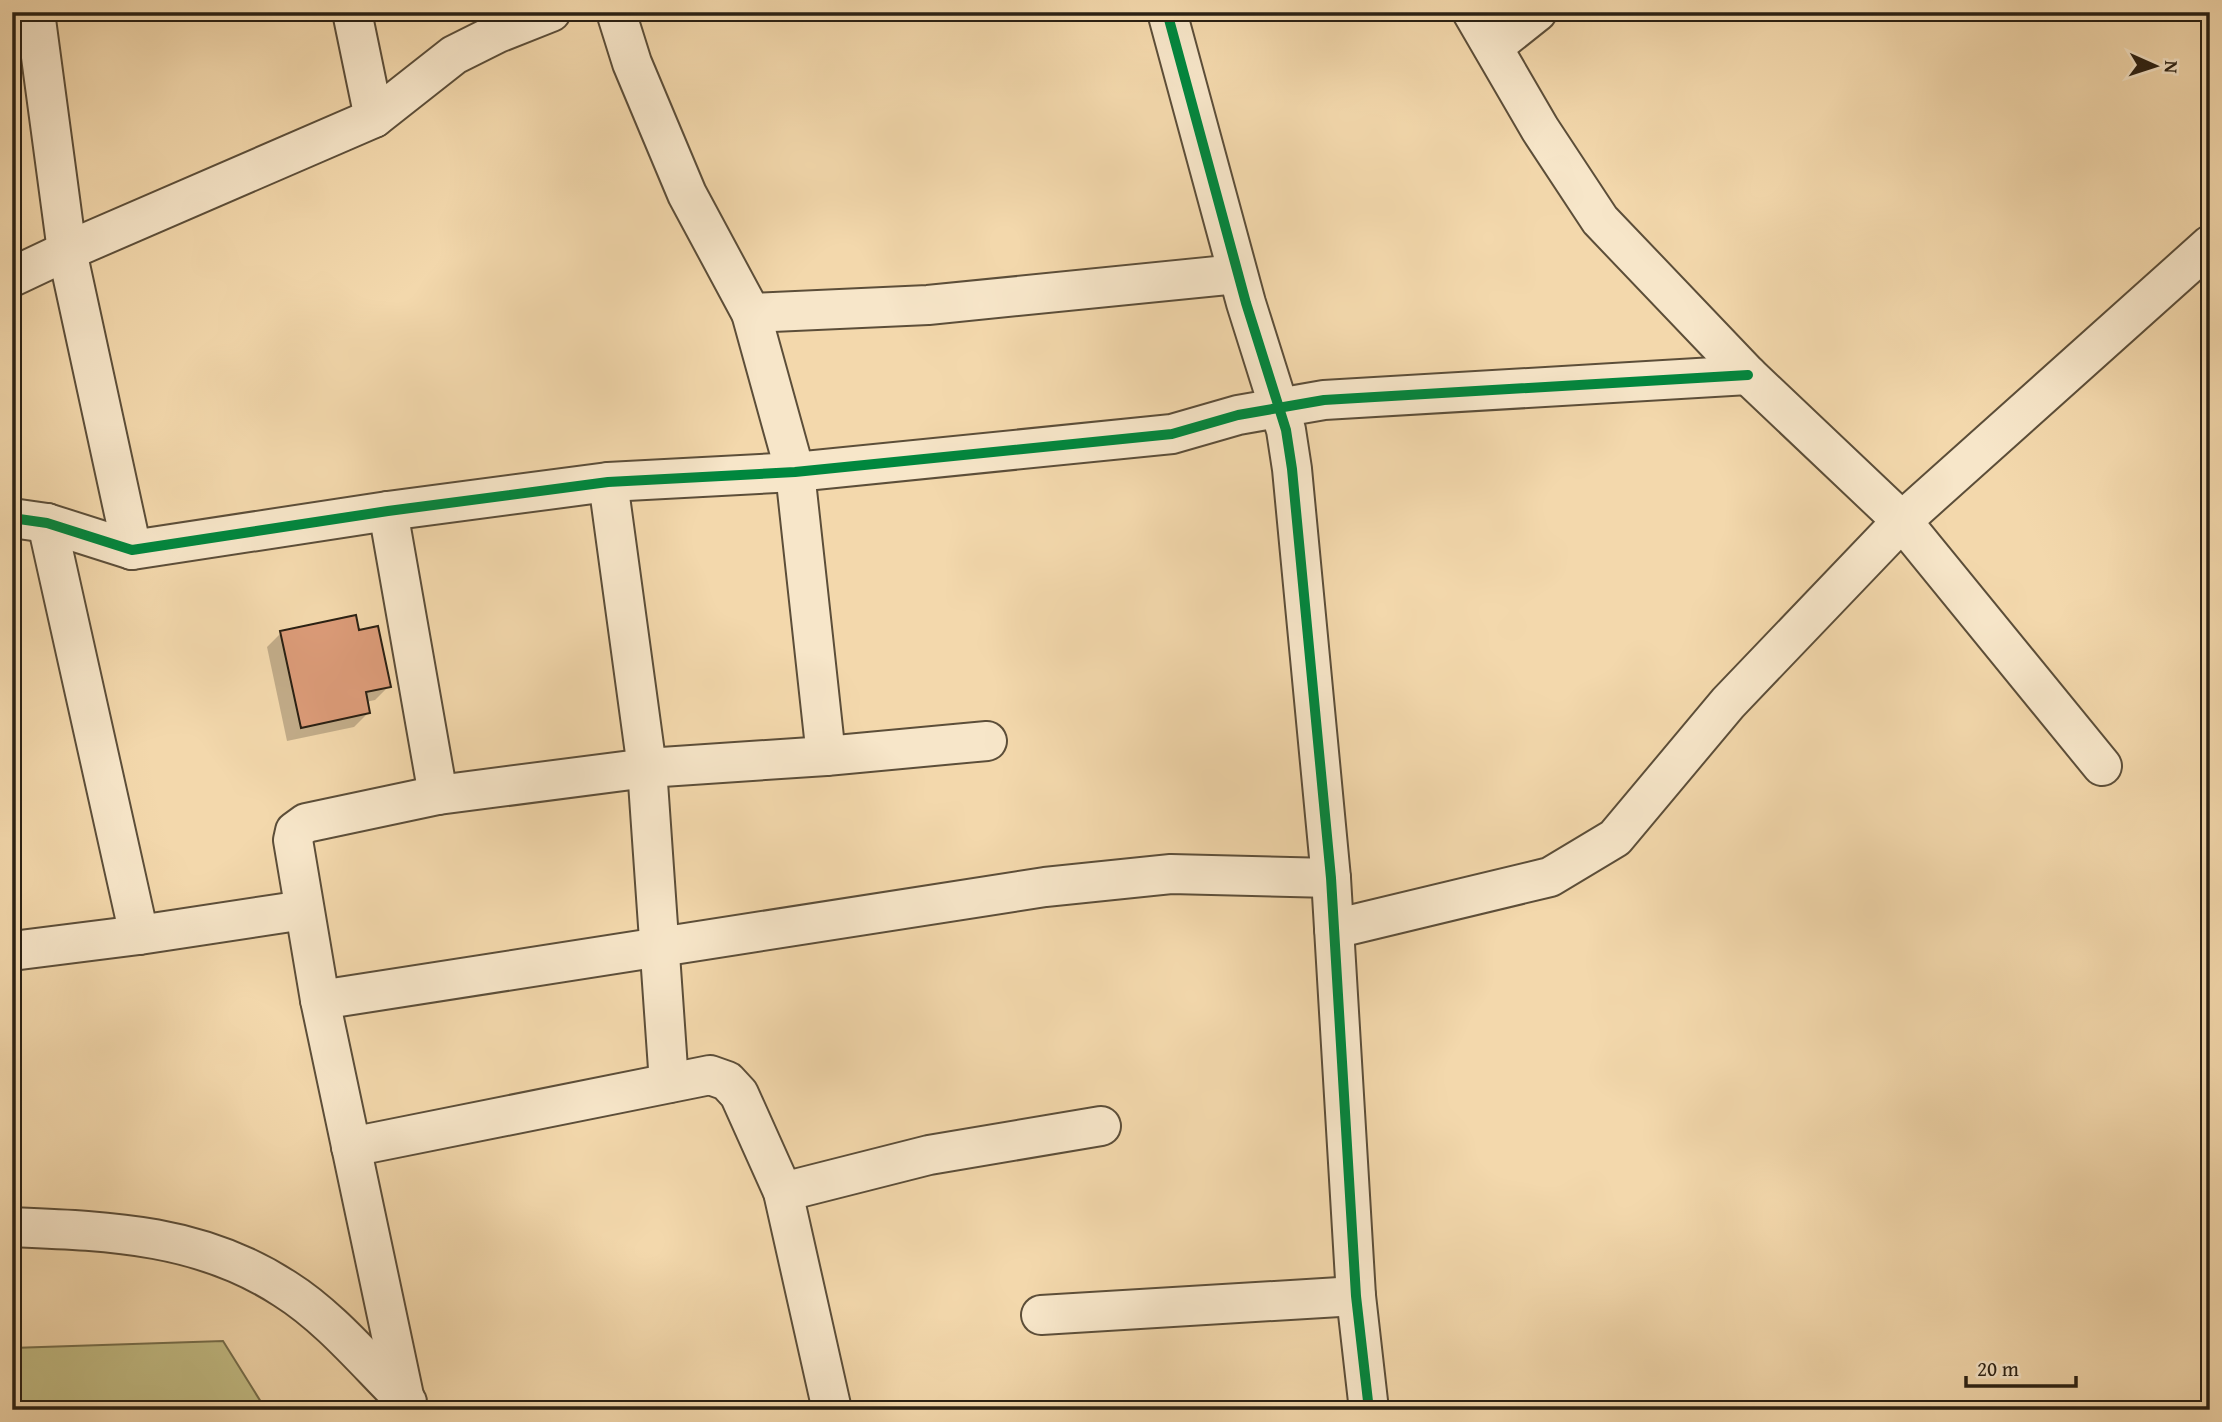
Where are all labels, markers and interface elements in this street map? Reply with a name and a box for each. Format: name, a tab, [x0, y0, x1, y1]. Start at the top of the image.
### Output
north arrow	[2120, 32, 2190, 102]
text: N	[2158, 60, 2186, 74]
scale bar	[1966, 1345, 2077, 1389]
text: 20 m	[1977, 1353, 2019, 1384]

